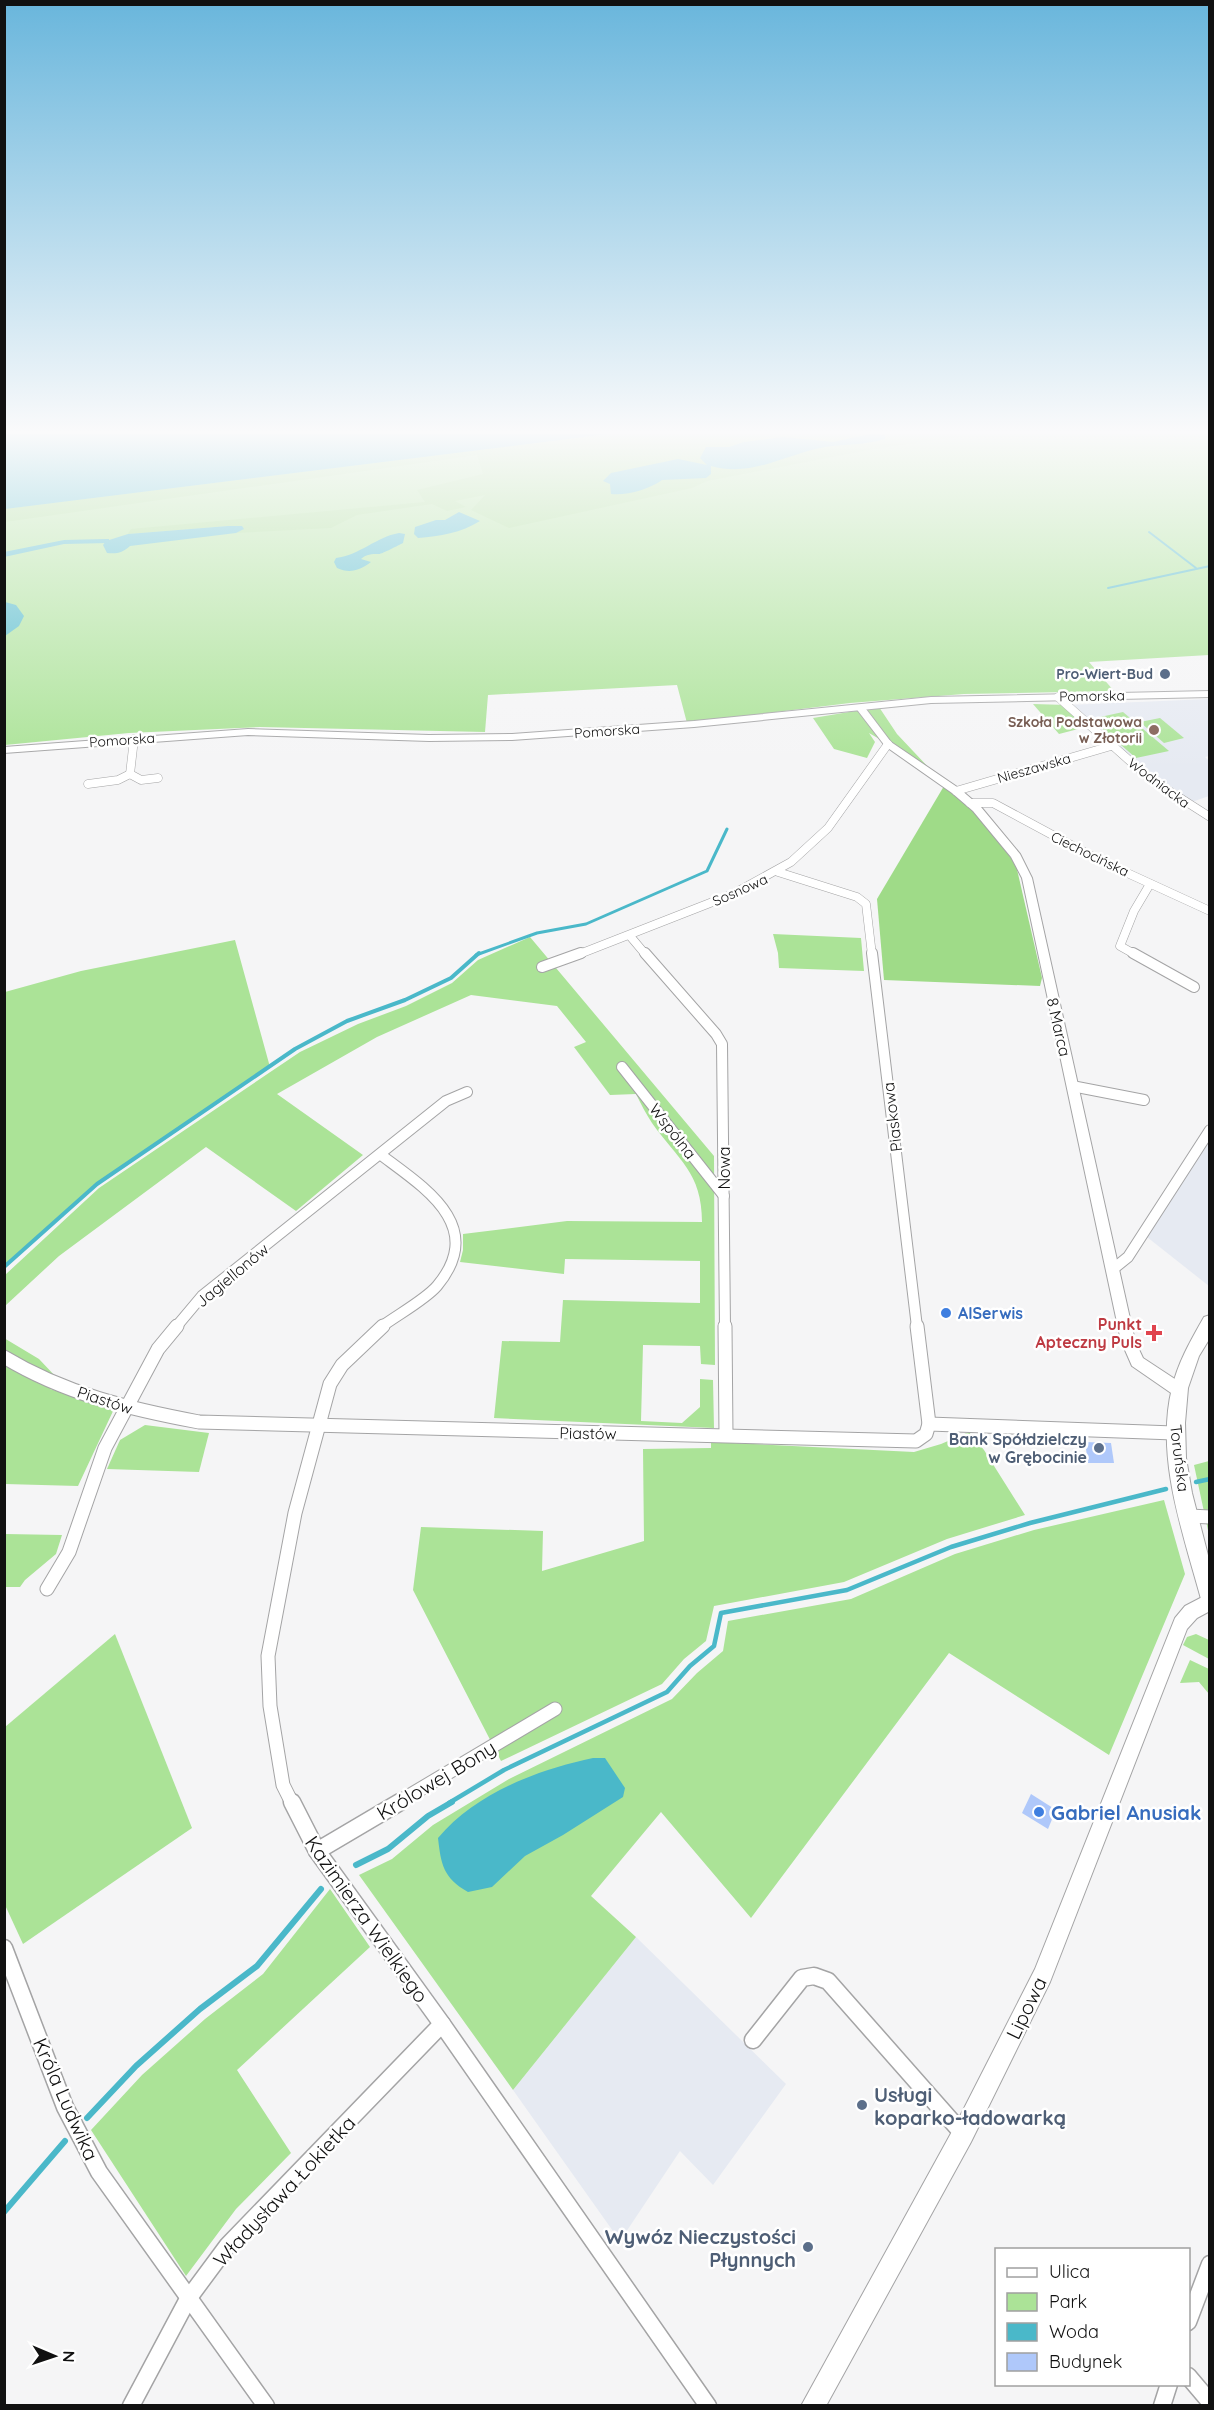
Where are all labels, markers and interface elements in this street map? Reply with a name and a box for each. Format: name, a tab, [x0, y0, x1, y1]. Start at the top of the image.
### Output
place label: Pro-Wiert-Bud	[1056, 665, 1153, 683]
marker: Pro-Wiert-Bud	[1158, 667, 1172, 681]
street label: Pomorska	[1059, 686, 1125, 706]
place label: Szkoła Podstawowa w Złotorii	[1008, 713, 1142, 747]
street label: Pomorska	[574, 720, 640, 742]
marker: Szkoła Podstawowa w Złotorii	[1147, 723, 1161, 737]
street label: Pomorska	[89, 729, 155, 751]
street label: Nieszawska	[995, 749, 1073, 787]
street label: Wodniacka	[1124, 754, 1194, 812]
street label: Ciechocińska	[1048, 827, 1132, 881]
street label: Sosnowa	[710, 870, 770, 910]
street label: 8 Marca	[1043, 996, 1075, 1058]
street label: Piaskowa	[878, 1081, 906, 1153]
street label: Wspólna	[645, 1099, 701, 1163]
street label: Nowa	[714, 1146, 734, 1190]
street label: Jagiellonów	[191, 1239, 273, 1311]
place label: AlSerwis	[958, 1303, 1023, 1323]
marker: AlSerwis	[939, 1306, 953, 1320]
place label: Punkt Apteczny Puls	[1035, 1314, 1142, 1352]
marker: Punkt Apteczny Puls	[1147, 1326, 1161, 1340]
street label: Piastów	[75, 1382, 135, 1418]
street label: Piastów	[559, 1423, 617, 1443]
street label: Toruńska	[1166, 1423, 1194, 1493]
place label: Bank Spółdzielczy w Grębocinie	[949, 1429, 1087, 1467]
marker: Bank Spółdzielczy w Grębocinie	[1092, 1441, 1106, 1455]
street label: Królowej Bony	[372, 1735, 500, 1825]
place label: Gabriel Anusiak	[1051, 1800, 1201, 1825]
marker: Gabriel Anusiak	[1032, 1805, 1046, 1819]
street label: Kazimierza Wielkiego	[300, 1831, 434, 2007]
street label: Lipowa	[1000, 1973, 1052, 2043]
street label: Króla Ludwika	[28, 2034, 104, 2164]
place label: Usługi koparko-ładowarką	[874, 2082, 1066, 2130]
marker: Usługi koparko-ładowarką	[855, 2098, 869, 2112]
street label: Władysława Łokietka	[208, 2110, 360, 2272]
place label: Wywóz Nieczystości Płynnych	[605, 2224, 796, 2272]
marker: Wywóz Nieczystości Płynnych	[801, 2240, 815, 2254]
legend	[995, 2248, 1190, 2386]
text: Ulica	[1049, 2260, 1090, 2283]
text: Park	[1049, 2290, 1087, 2313]
text: Woda	[1049, 2320, 1099, 2343]
north arrow	[24, 2326, 84, 2386]
text: N	[59, 2350, 79, 2363]
text: Budynek	[1049, 2350, 1122, 2373]

